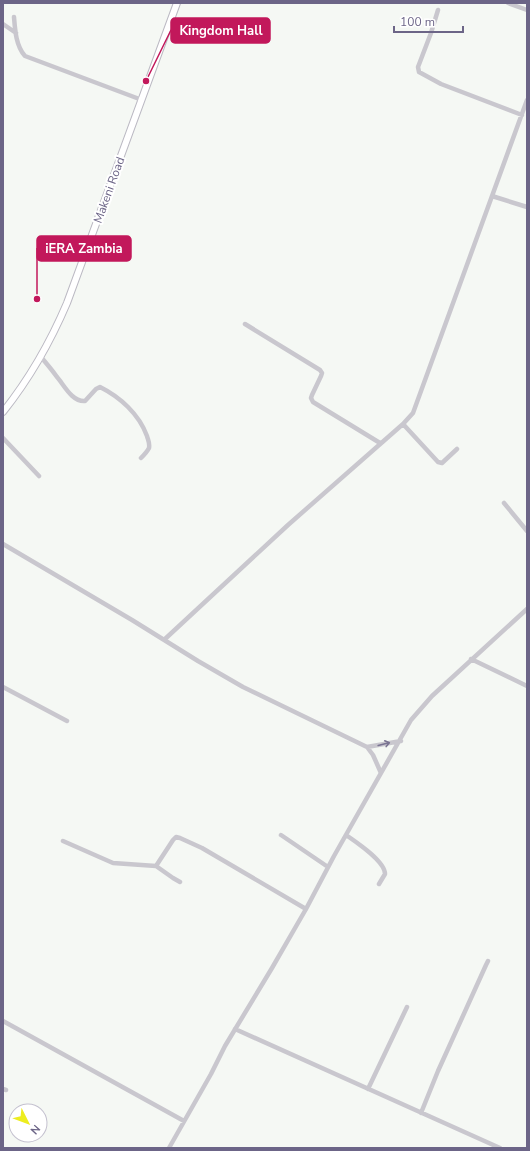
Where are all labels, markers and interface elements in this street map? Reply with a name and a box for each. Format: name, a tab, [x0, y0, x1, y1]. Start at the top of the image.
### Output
scale bar	[394, 8, 463, 34]
text: 100 m	[400, 14, 435, 30]
callout: Kingdom Hall	[171, 18, 270, 43]
text: Kingdom Hall	[179, 22, 263, 40]
street label: Makeni Road	[90, 155, 128, 225]
callout: iERA Zambia	[37, 236, 131, 261]
text: iERA Zambia	[45, 240, 123, 258]
one-way arrow	[377, 740, 390, 747]
north arrow	[8, 1103, 48, 1143]
text: N	[27, 1121, 43, 1137]

